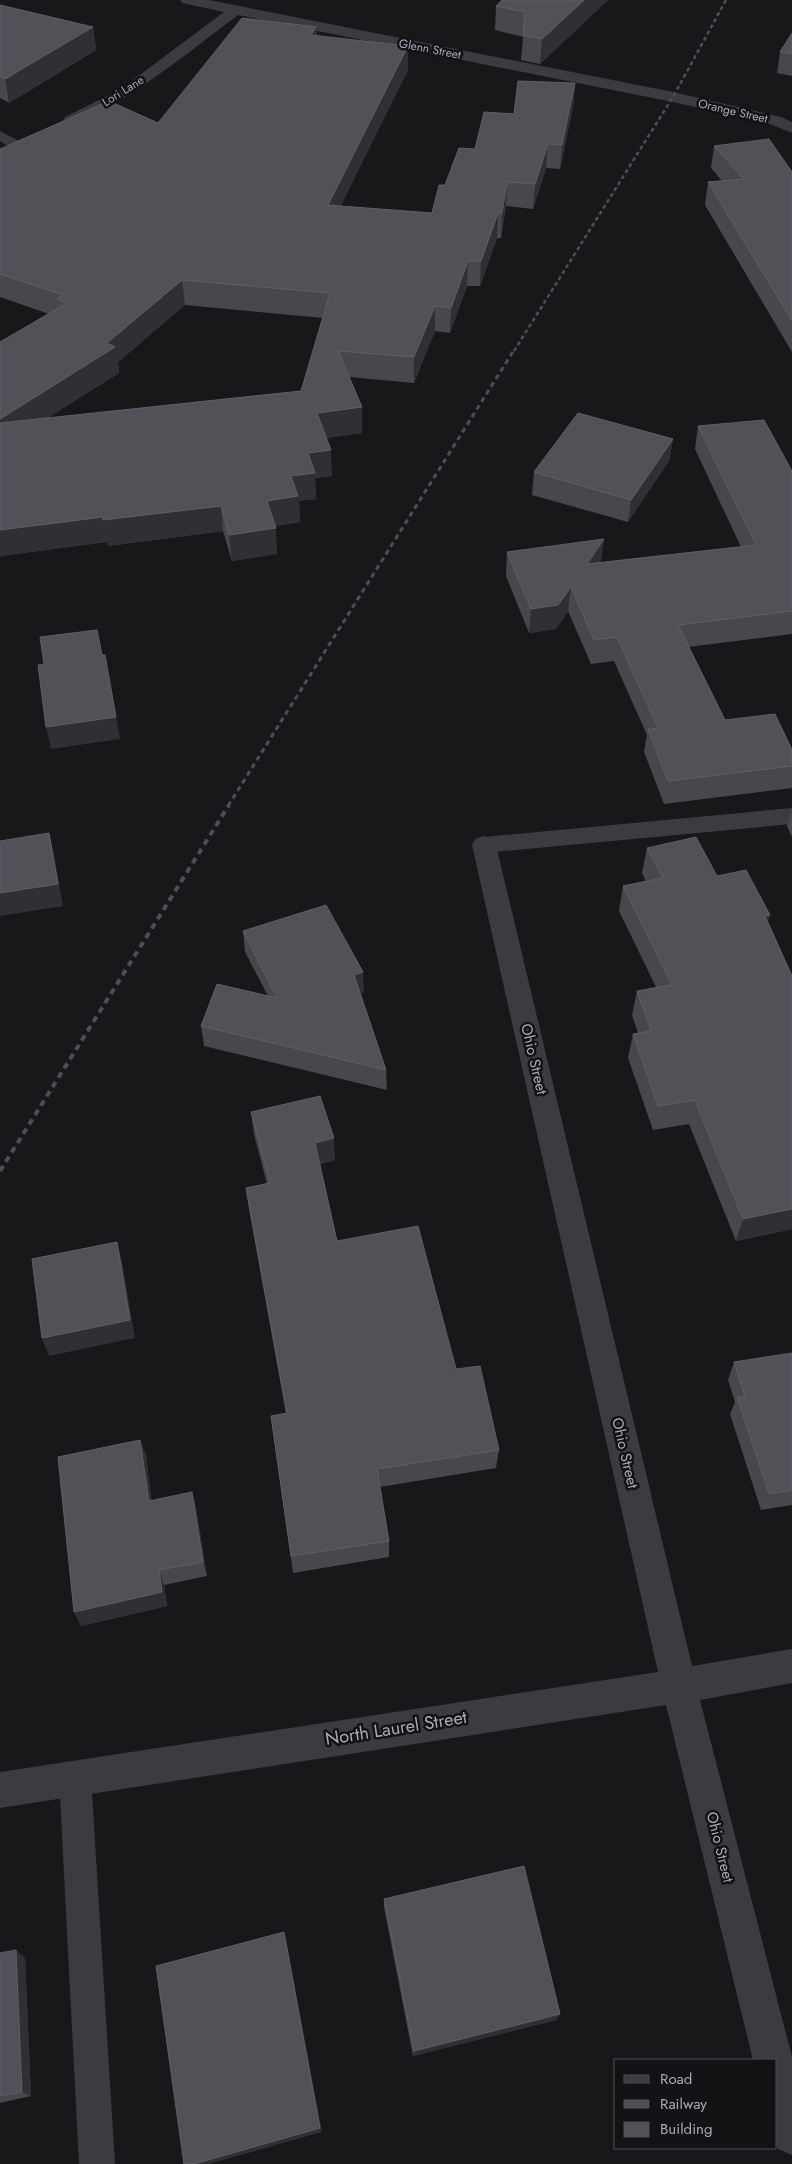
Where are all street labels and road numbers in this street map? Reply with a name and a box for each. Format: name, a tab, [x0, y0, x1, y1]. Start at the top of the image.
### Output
street label: Glenn Street	[397, 34, 463, 64]
street label: Lori Lane	[99, 71, 147, 111]
street label: Orange Street	[696, 94, 770, 128]
street label: Ohio Street	[515, 1021, 553, 1097]
street label: Ohio Street	[606, 1415, 644, 1491]
street label: North Laurel Street	[323, 1704, 469, 1752]
street label: Ohio Street	[701, 1809, 739, 1885]

